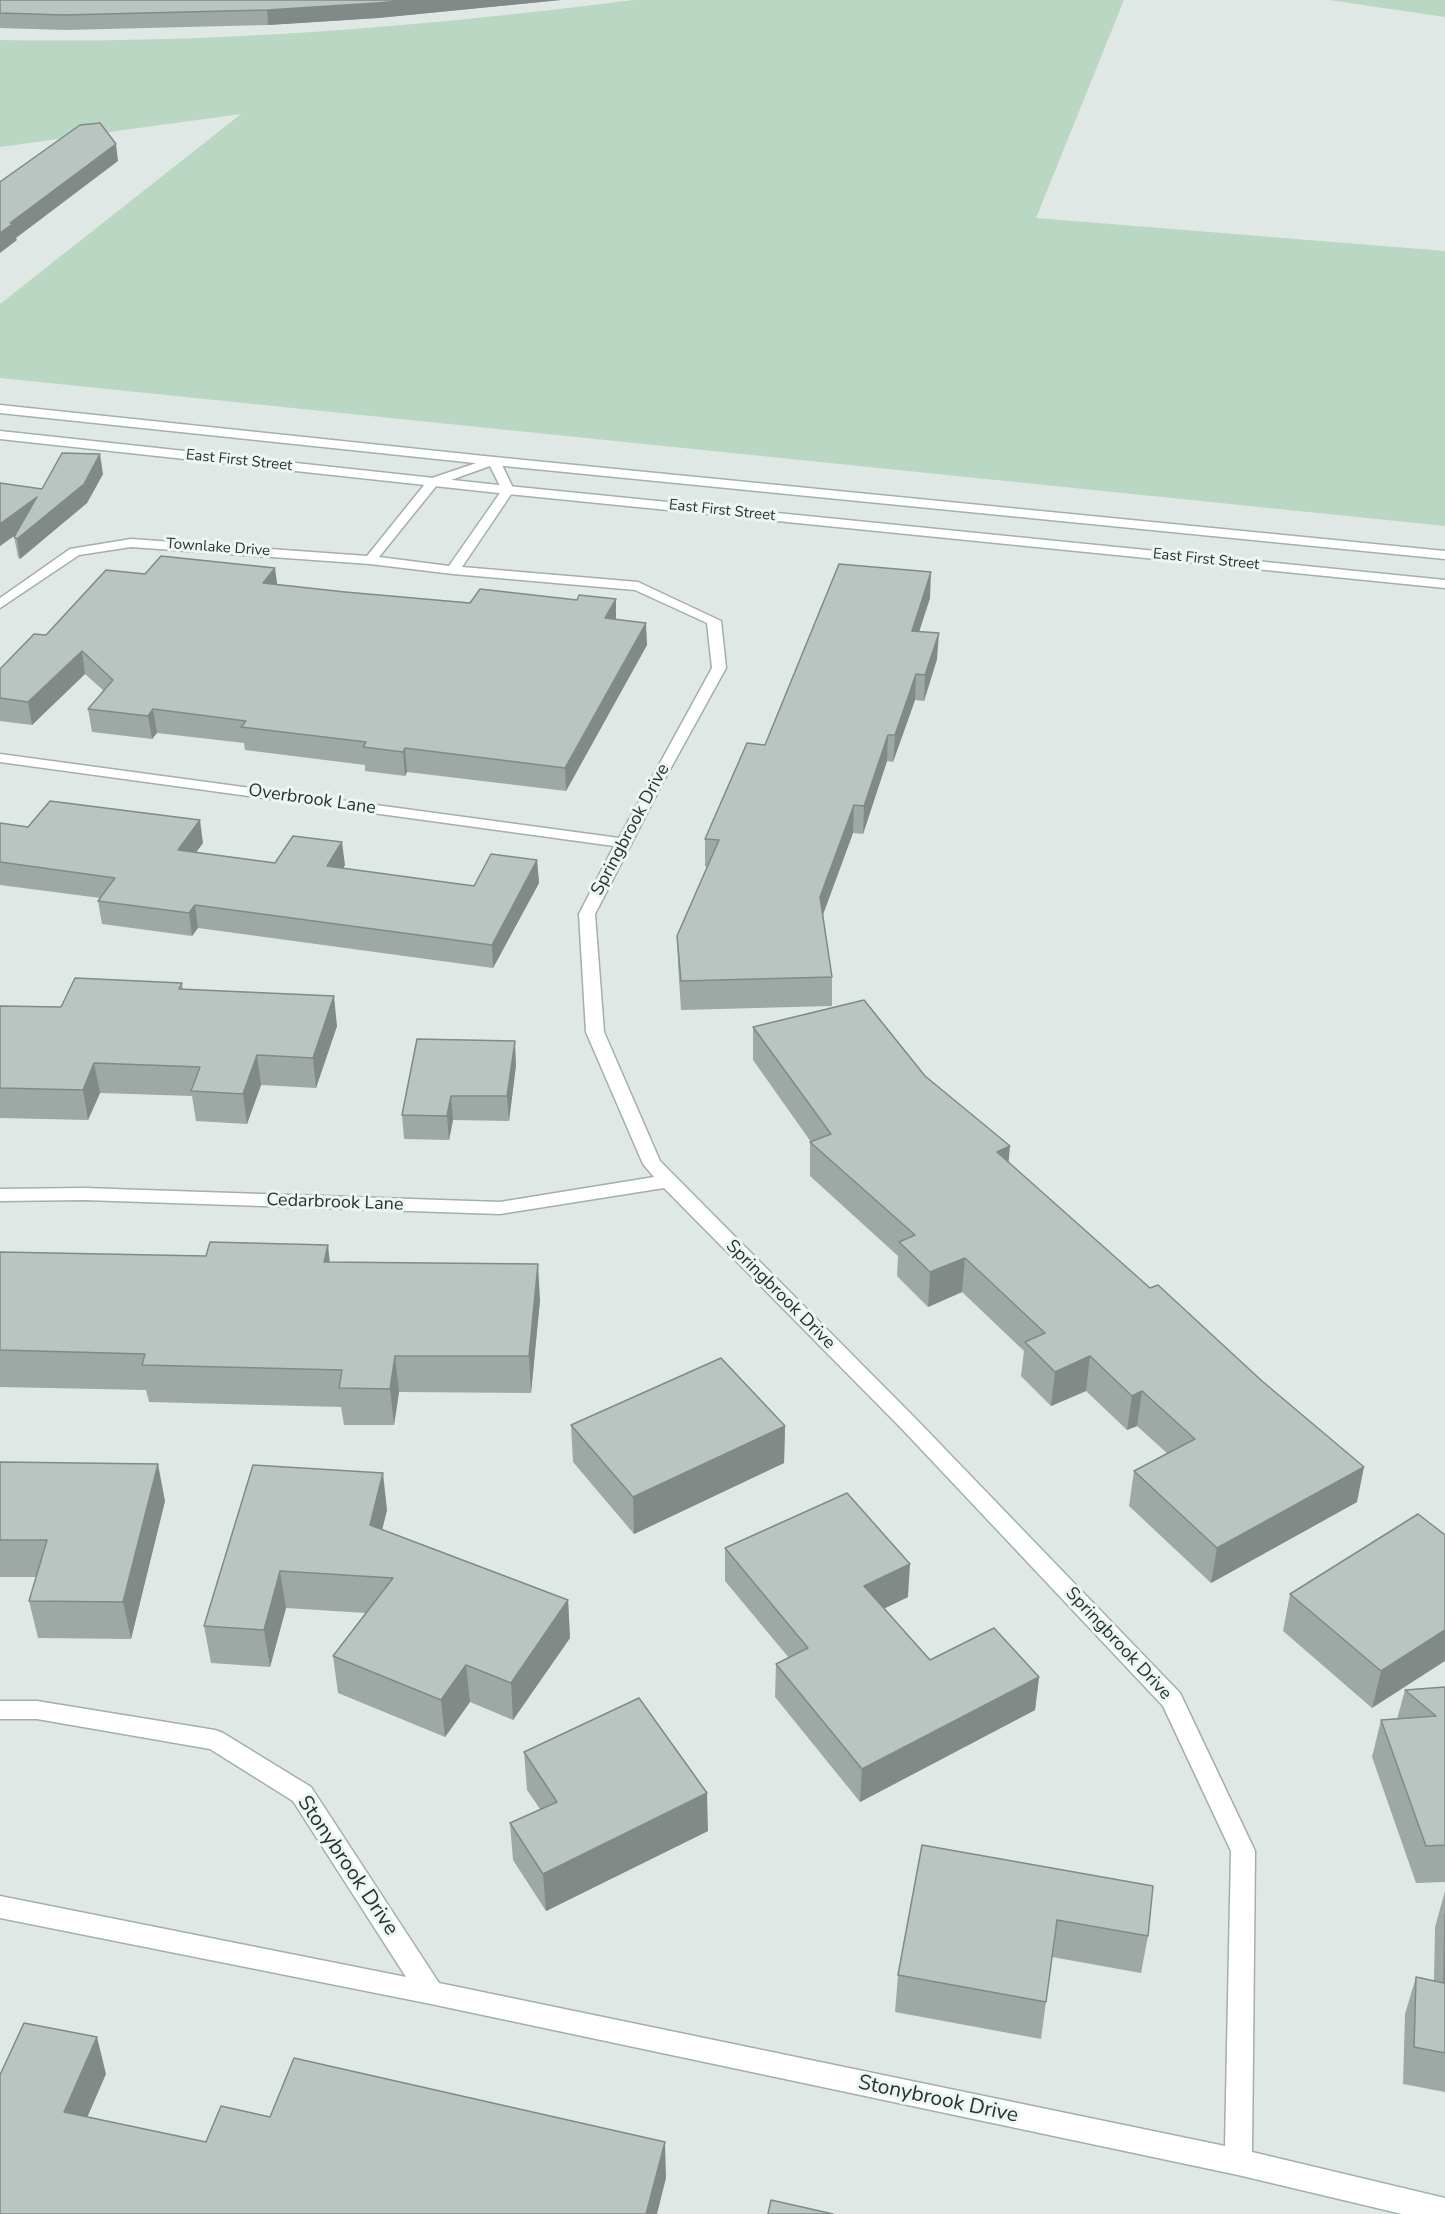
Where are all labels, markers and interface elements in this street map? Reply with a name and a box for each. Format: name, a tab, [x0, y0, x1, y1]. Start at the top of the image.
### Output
street label: East First Street	[185, 446, 293, 476]
street label: East First Street	[668, 496, 776, 526]
street label: Townlake Drive	[165, 535, 271, 561]
street label: East First Street	[1152, 545, 1260, 575]
street label: Springbrook Drive	[587, 760, 675, 900]
street label: Overbrook Lane	[247, 780, 377, 820]
street label: Cedarbrook Lane	[266, 1190, 404, 1216]
street label: Springbrook Drive	[721, 1236, 839, 1354]
street label: Springbrook Drive	[1060, 1583, 1176, 1705]
street label: Stonybrook Drive	[291, 1791, 403, 1941]
street label: Stonybrook Drive	[856, 2071, 1020, 2129]

